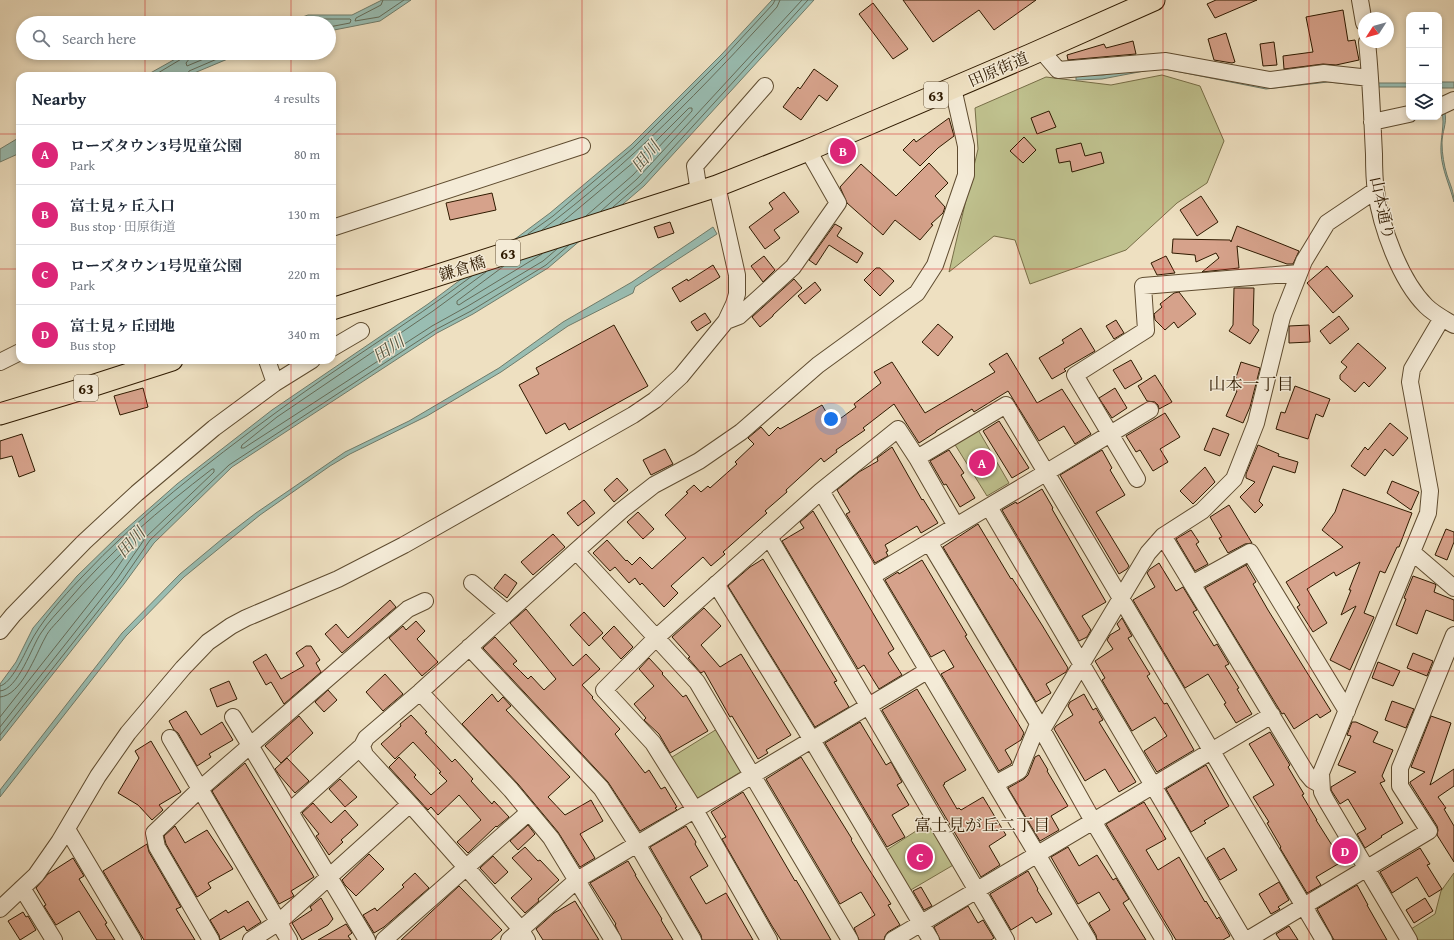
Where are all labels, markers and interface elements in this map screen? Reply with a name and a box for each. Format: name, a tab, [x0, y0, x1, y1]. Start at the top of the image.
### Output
north arrow	[1358, 12, 1394, 48]
map controls	[1406, 12, 1442, 120]
button: +	[1406, 12, 1442, 48]
search box	[16, 16, 336, 60]
icon: search	[30, 27, 52, 49]
text: Search here	[62, 28, 136, 49]
street label: 田原街道	[964, 45, 1032, 93]
button: −	[1406, 48, 1442, 84]
road number: 63	[924, 82, 948, 108]
button: layers	[1406, 84, 1442, 120]
text: Nearby	[32, 86, 86, 111]
text: 4 results	[274, 89, 320, 108]
water label: 田川	[624, 133, 667, 177]
text: ローズタウン3号児童公園	[70, 135, 242, 156]
pin: B	[830, 136, 856, 166]
text: A	[41, 145, 49, 164]
text: 80 m	[294, 145, 320, 164]
text: Park	[70, 156, 95, 175]
street label: 山本通り	[1365, 174, 1401, 242]
text: 富士見ヶ丘入口	[70, 195, 175, 216]
text: B	[41, 205, 49, 224]
text: 130 m	[288, 205, 320, 224]
text: Bus stop · 田原街道	[70, 217, 176, 236]
road number: 63	[496, 240, 520, 266]
street label: 鎌倉橋	[435, 249, 489, 287]
text: ローズタウン1号児童公園	[70, 255, 242, 276]
text: C	[41, 265, 49, 284]
text: 220 m	[288, 265, 320, 284]
text: Park	[70, 276, 95, 295]
text: 富士見ヶ丘団地	[70, 315, 175, 336]
text: D	[41, 325, 49, 344]
text: 340 m	[288, 325, 320, 344]
water label: 田川	[367, 327, 411, 368]
text: Bus stop	[70, 336, 116, 355]
district label: 山本一丁目	[1209, 371, 1294, 396]
road number: 63	[74, 375, 98, 401]
your location	[821, 409, 841, 429]
pin: A	[969, 448, 995, 478]
water label: 田川	[109, 520, 152, 563]
district label: 富士見が丘二丁目	[914, 812, 1050, 837]
pin: D	[1332, 836, 1358, 866]
pin: C	[907, 842, 933, 872]

